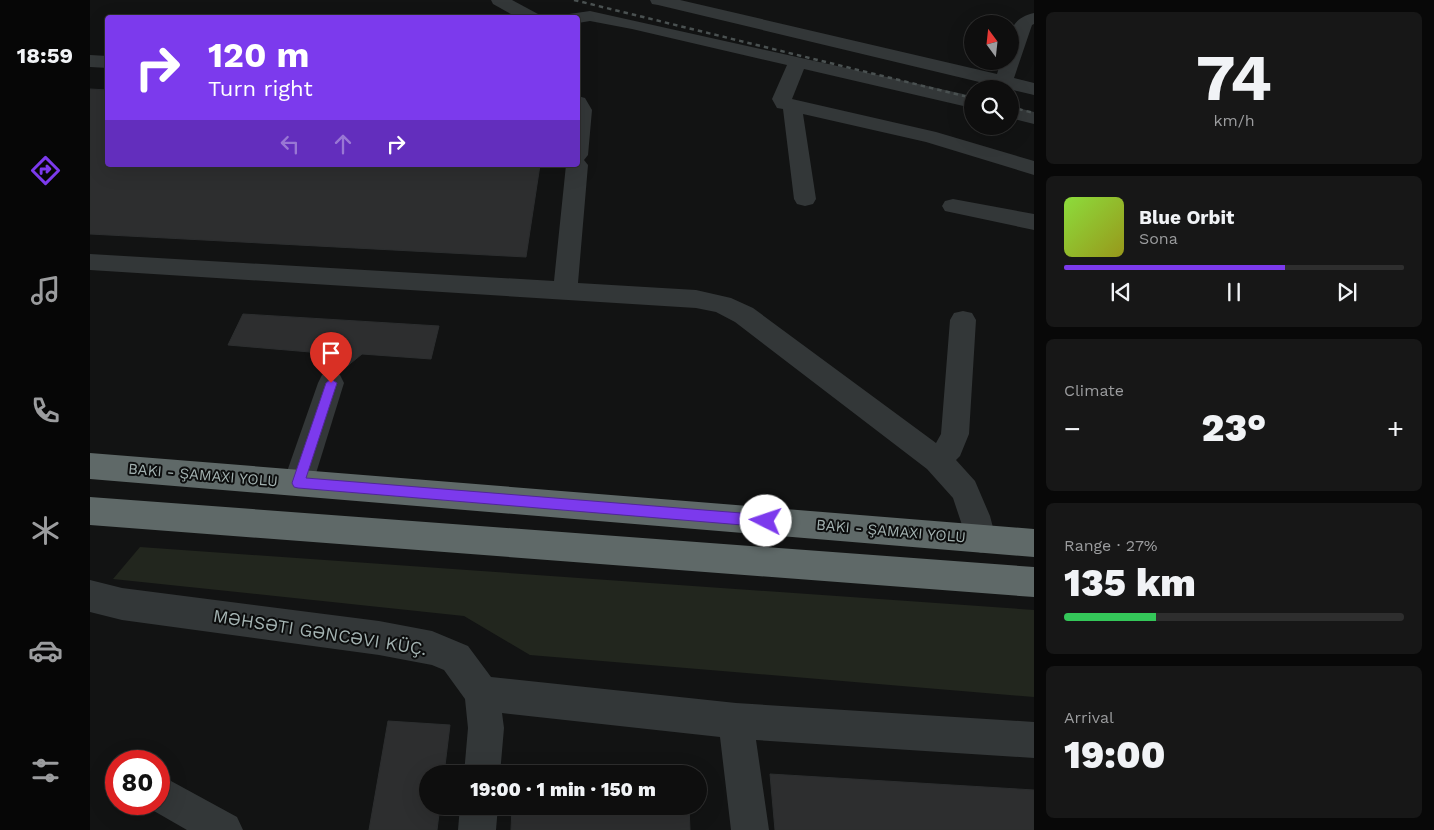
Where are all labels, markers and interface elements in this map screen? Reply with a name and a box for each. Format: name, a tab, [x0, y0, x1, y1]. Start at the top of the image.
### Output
north arrow	[964, 15, 1019, 70]
map controls	[964, 15, 1019, 135]
text: 120 m	[208, 34, 309, 76]
icon: right	[125, 35, 190, 100]
text: 74	[1196, 40, 1272, 116]
text: 18:59	[17, 43, 73, 68]
text: Turn right	[208, 76, 313, 101]
button: search	[964, 80, 1019, 135]
text: km/h	[1213, 111, 1255, 130]
icon: left	[276, 130, 304, 158]
icon: ahead	[329, 130, 357, 158]
icon: right	[382, 130, 410, 158]
icon: directions	[28, 153, 63, 188]
text: Blue Orbit	[1139, 206, 1234, 229]
text: Sona	[1139, 229, 1178, 248]
icon: music	[28, 273, 63, 308]
icon: previous	[1107, 278, 1135, 306]
icon: pause	[1220, 278, 1248, 306]
icon: next	[1333, 278, 1361, 306]
pin	[310, 332, 352, 383]
icon: arrive	[317, 339, 345, 367]
text: Climate	[1064, 381, 1124, 400]
icon: phone	[28, 393, 63, 428]
text: 23°	[1202, 406, 1266, 450]
text: −	[1064, 412, 1081, 445]
text: +	[1387, 412, 1404, 445]
street label: BAKI - ŞAMAXI YOLU	[127, 459, 279, 491]
position arrow	[739, 494, 791, 546]
icon: climate	[28, 513, 63, 548]
street label: BAKI - ŞAMAXI YOLU	[815, 515, 967, 547]
text: Range · 27%	[1064, 536, 1158, 555]
text: 135 km	[1064, 561, 1196, 605]
street label: MƏHSƏTI GƏNCƏVI KÜÇ.	[212, 605, 428, 659]
icon: car	[28, 633, 63, 668]
text: Arrival	[1064, 708, 1114, 727]
text: 19:00	[1064, 733, 1165, 777]
speed limit sign: 80	[105, 750, 170, 815]
icon: filters	[28, 753, 63, 788]
text: 19:00 · 1 min · 150 m	[470, 778, 656, 801]

